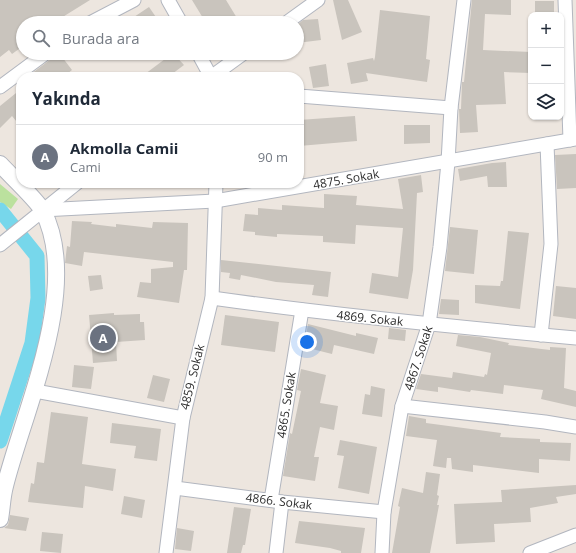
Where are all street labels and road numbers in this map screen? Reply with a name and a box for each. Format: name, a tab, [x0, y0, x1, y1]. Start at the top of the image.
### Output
street label: 4875. Sokak	[312, 165, 381, 193]
street label: 4869. Sokak	[336, 306, 405, 330]
street label: 4867. Sokak	[400, 323, 437, 392]
street label: 4859. Sokak	[176, 342, 208, 411]
street label: 4865. Sokak	[272, 370, 300, 439]
street label: 4866. Sokak	[245, 488, 314, 514]

